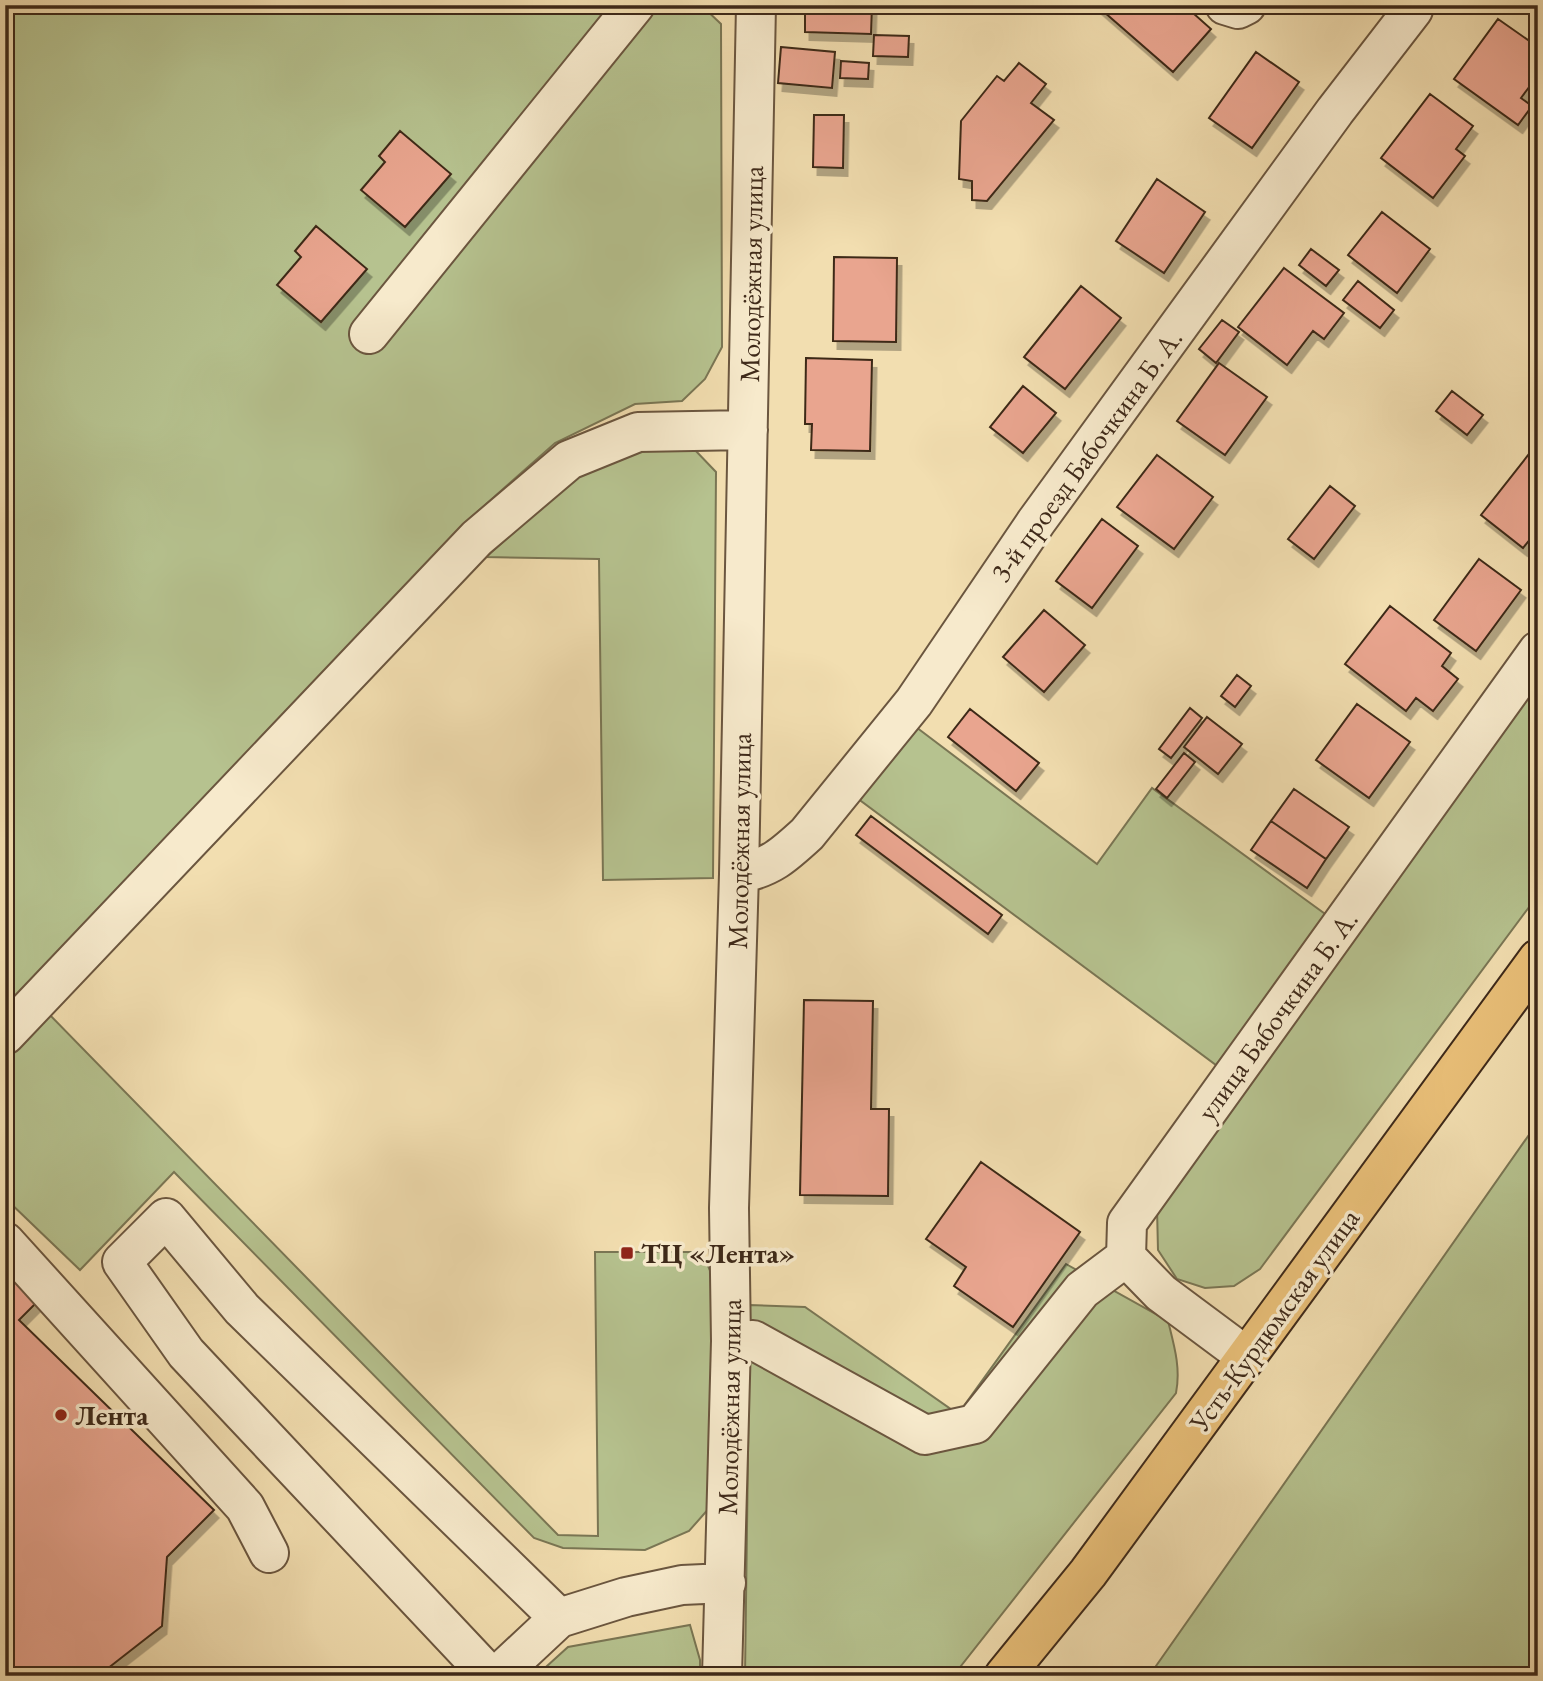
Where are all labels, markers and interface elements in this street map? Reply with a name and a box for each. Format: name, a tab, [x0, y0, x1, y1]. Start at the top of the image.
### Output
street label: Молодёжная улица	[731, 165, 771, 383]
street label: 3-й проезд Бабочкина Б. А.	[982, 321, 1190, 589]
street label: Молодёжная улица	[719, 732, 759, 950]
street label: улица Бабочкина Б. А.	[1188, 903, 1366, 1127]
street label: Усть-Курдюмская улица	[1180, 1201, 1368, 1440]
place label: ТЦ «Лента»	[641, 1235, 795, 1271]
marker: ТЦ «Лента»	[619, 1245, 635, 1261]
street label: Молодёжная улица	[709, 1298, 749, 1516]
place label: Лента	[75, 1397, 149, 1433]
marker: Лента	[53, 1407, 69, 1423]

